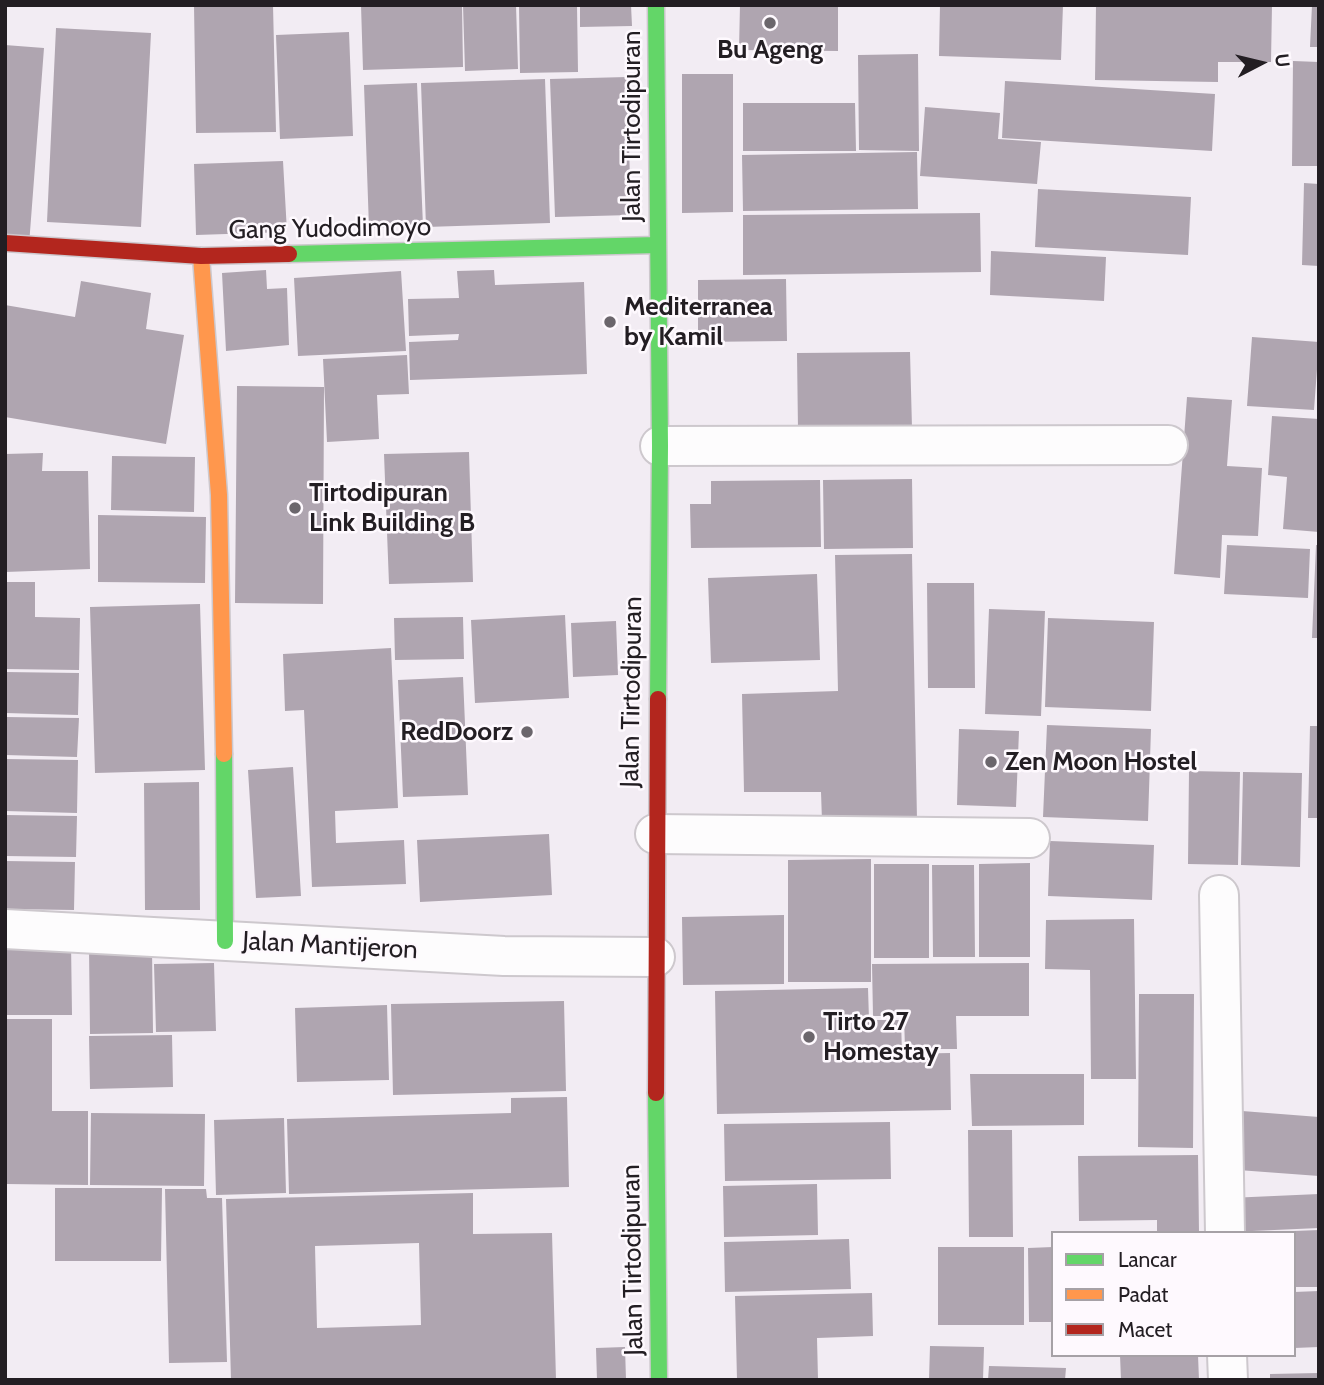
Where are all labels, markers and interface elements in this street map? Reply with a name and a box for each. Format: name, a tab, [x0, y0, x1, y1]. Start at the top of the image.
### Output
marker: Bu Ageng	[762, 15, 778, 31]
north arrow	[1226, 28, 1296, 98]
street label: Jalan Tirtodipuran	[616, 30, 648, 222]
place label: Bu Ageng	[717, 34, 823, 66]
text: U	[1270, 52, 1295, 69]
street label: Gang Yudodimoyo	[228, 212, 432, 246]
place label: Mediterranea by Kamil	[624, 291, 773, 352]
marker: Mediterranea by Kamil	[602, 314, 618, 330]
place label: Tirtodipuran Link Building B	[309, 477, 475, 538]
marker: Tirtodipuran Link Building B	[287, 500, 303, 516]
street label: Jalan Tirtodipuran	[615, 596, 649, 788]
place label: RedDoorz	[400, 716, 513, 748]
marker: RedDoorz	[519, 724, 535, 740]
place label: Zen Moon Hostel	[1005, 746, 1197, 778]
marker: Zen Moon Hostel	[983, 754, 999, 770]
street label: Jalan Mantijeron	[242, 926, 418, 966]
place label: Tirto 27 Homestay	[823, 1006, 939, 1068]
marker: Tirto 27 Homestay	[801, 1029, 817, 1045]
street label: Jalan Tirtodipuran	[616, 1164, 650, 1356]
legend	[1051, 1231, 1296, 1357]
text: Lancar	[1118, 1247, 1177, 1272]
text: Padat	[1118, 1282, 1168, 1307]
text: Macet	[1118, 1317, 1172, 1342]

